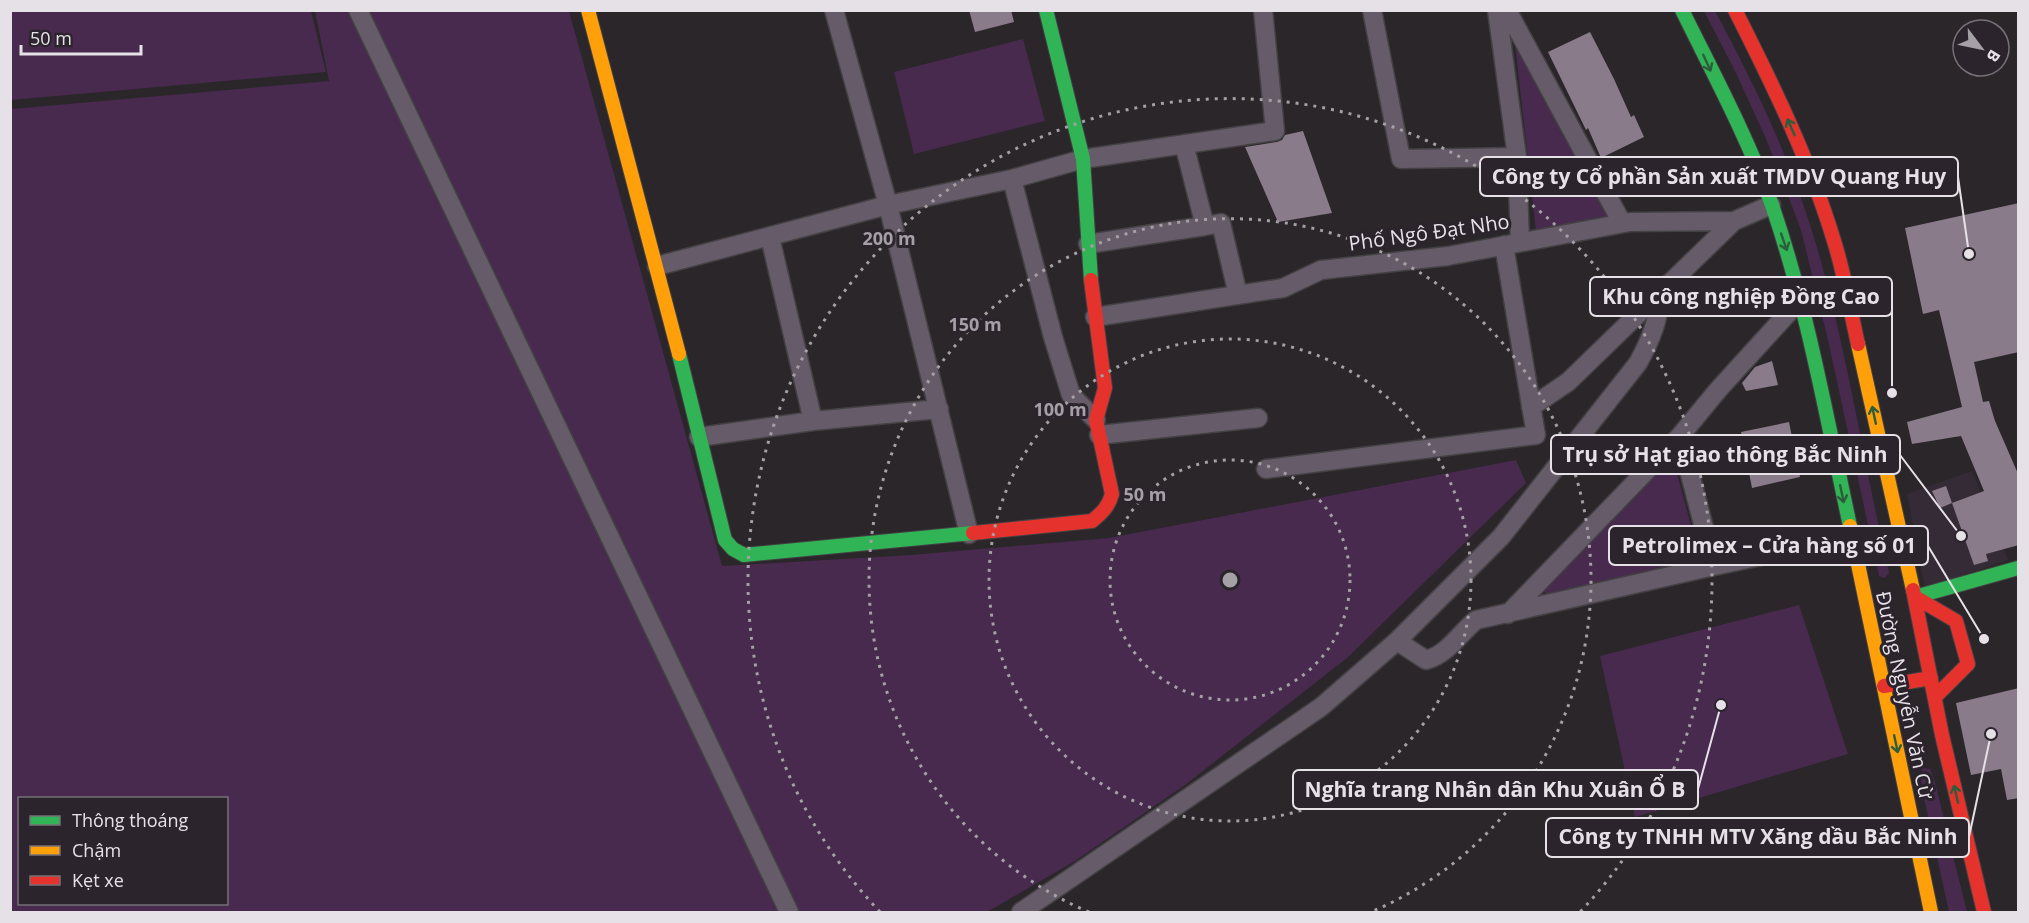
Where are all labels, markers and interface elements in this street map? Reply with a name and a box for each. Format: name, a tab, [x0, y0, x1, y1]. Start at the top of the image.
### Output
scale bar	[21, 18, 141, 56]
north arrow	[1951, 18, 2011, 78]
text: 50 m	[30, 26, 72, 50]
text: B	[1982, 46, 2006, 66]
one-way arrow	[1702, 54, 1714, 72]
one-way arrow	[1785, 119, 1797, 137]
callout: Công ty Cổ phần Sản xuất TMDV Quang Huy	[1480, 157, 1958, 196]
text: Công ty Cổ phần Sản xuất TMDV Quang Huy	[1492, 162, 1946, 190]
street label: Phố Ngô Đạt Nho	[1347, 207, 1511, 257]
text: 200 m	[862, 226, 916, 250]
one-way arrow	[1780, 232, 1791, 251]
callout: Khu công nghiệp Đồng Cao	[1590, 277, 1892, 316]
text: Khu công nghiệp Đồng Cao	[1602, 282, 1880, 310]
text: 150 m	[948, 312, 1002, 336]
text: 100 m	[1033, 397, 1087, 421]
one-way arrow	[1868, 405, 1880, 424]
callout: Trụ sở Hạt giao thông Bắc Ninh	[1551, 435, 1900, 474]
text: Trụ sở Hạt giao thông Bắc Ninh	[1562, 440, 1888, 468]
text: 50 m	[1124, 482, 1166, 506]
one-way arrow	[1837, 483, 1848, 503]
callout: Petrolimex – Cửa hàng số 01	[1609, 526, 1928, 565]
text: Petrolimex – Cửa hàng số 01	[1622, 531, 1916, 559]
centre of rings	[1220, 570, 1240, 590]
street label: Đường Nguyễn Văn Cừ	[1870, 589, 1940, 802]
one-way arrow	[1891, 733, 1902, 753]
callout: Nghĩa trang Nhân dân Khu Xuân Ổ B	[1293, 770, 1698, 809]
text: Nghĩa trang Nhân dân Khu Xuân Ổ B	[1305, 773, 1685, 803]
one-way arrow	[1949, 785, 1961, 804]
legend	[18, 797, 228, 905]
text: Thông thoáng	[72, 808, 189, 832]
callout: Công ty TNHH MTV Xăng dầu Bắc Ninh	[1546, 818, 1969, 857]
text: Công ty TNHH MTV Xăng dầu Bắc Ninh	[1558, 822, 1958, 850]
text: Chậm	[72, 838, 121, 862]
text: Kẹt xe	[72, 868, 124, 892]

